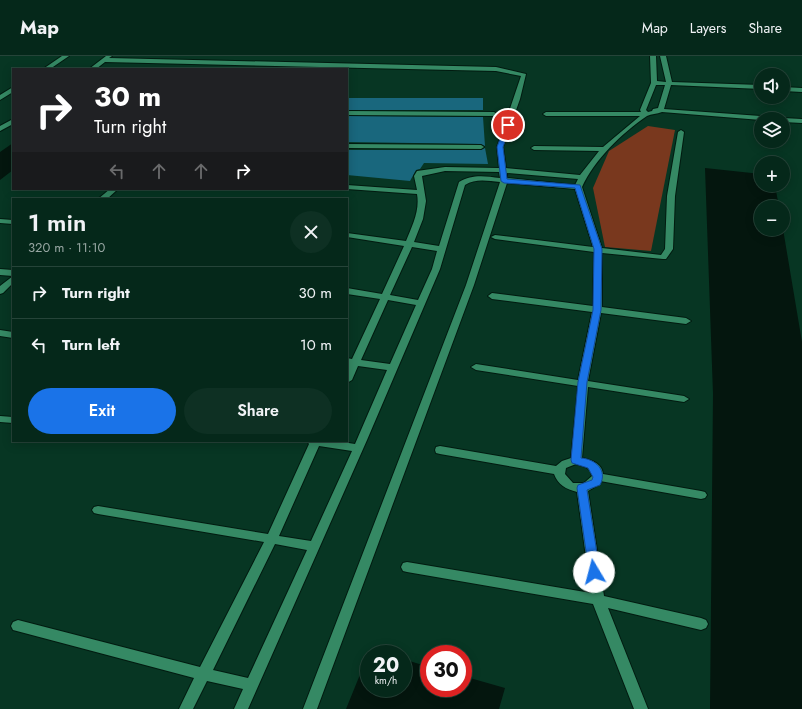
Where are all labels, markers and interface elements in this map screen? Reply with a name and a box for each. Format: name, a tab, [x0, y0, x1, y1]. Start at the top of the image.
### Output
text: Map	[20, 14, 59, 41]
text: Map	[642, 18, 668, 38]
text: Layers	[690, 18, 726, 38]
text: Share	[748, 18, 782, 38]
map controls	[754, 68, 790, 236]
button: sound	[754, 68, 790, 104]
text: 30 m	[94, 76, 161, 117]
icon: right	[28, 84, 80, 136]
pin	[491, 108, 525, 142]
button: layers	[754, 112, 790, 148]
text: Turn right	[94, 114, 166, 140]
icon: arrive	[497, 114, 519, 136]
button: +	[754, 156, 790, 192]
icon: left	[106, 160, 128, 182]
icon: ahead	[148, 160, 170, 182]
icon: ahead	[190, 160, 212, 182]
icon: right	[232, 160, 254, 182]
button: −	[754, 200, 790, 236]
text: 1 min	[28, 205, 86, 240]
button: close	[290, 211, 332, 253]
text: 320 m · 11:10	[28, 238, 105, 257]
icon: right	[28, 282, 50, 304]
text: Turn right	[62, 282, 130, 304]
text: 30 m	[299, 282, 332, 304]
icon: left	[28, 334, 50, 356]
text: Turn left	[62, 334, 120, 356]
text: 10 m	[300, 334, 332, 356]
button: Exit	[28, 388, 176, 434]
button: Share	[184, 388, 332, 434]
position arrow	[573, 551, 615, 593]
speed limit sign: 30	[420, 645, 472, 697]
text: 20	[373, 651, 399, 680]
text: km/h	[375, 673, 397, 688]

